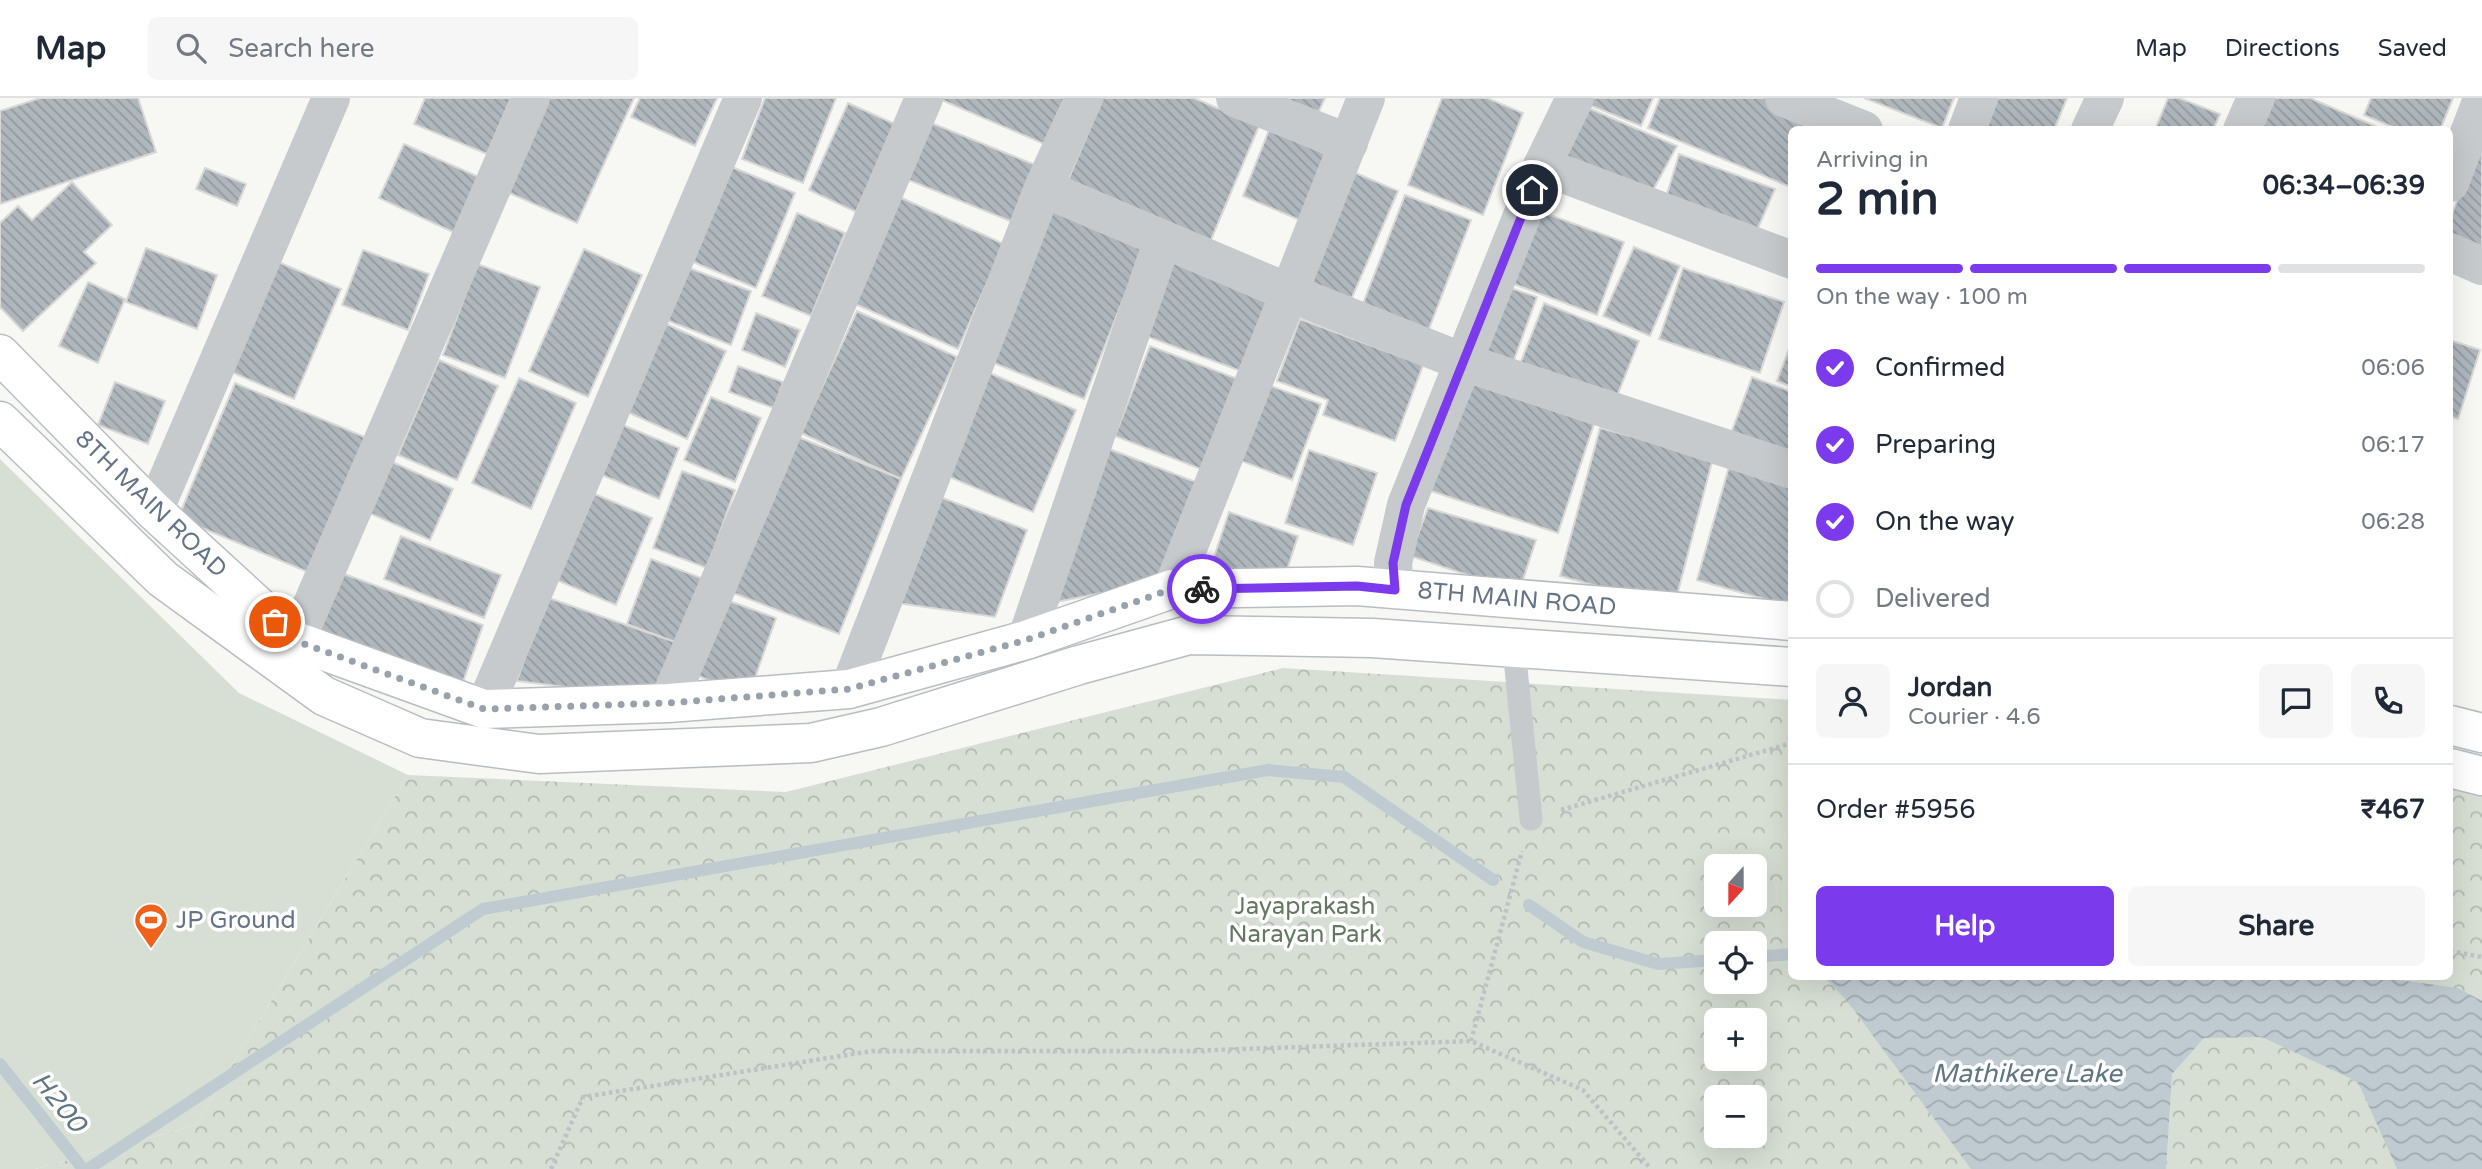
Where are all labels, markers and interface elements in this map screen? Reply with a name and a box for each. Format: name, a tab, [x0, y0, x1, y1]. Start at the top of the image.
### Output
search box	[148, 17, 638, 80]
text: Map	[35, 29, 106, 68]
icon: search	[172, 29, 210, 67]
text: Search here	[228, 33, 374, 64]
text: Map	[2135, 34, 2187, 63]
text: Directions	[2225, 34, 2340, 63]
text: Saved	[2378, 34, 2447, 63]
text: Arriving in	[1816, 146, 1929, 174]
pin	[1502, 160, 1562, 220]
text: 06:34–06:39	[2263, 170, 2425, 201]
icon: home	[1513, 171, 1551, 209]
text: 2 min	[1816, 172, 1939, 227]
text: On the way · 100 m	[1816, 283, 2028, 311]
icon: check	[1816, 349, 1854, 387]
text: Confirmed	[1875, 352, 2005, 383]
text: 06:06	[2361, 354, 2425, 382]
street label: 8TH MAIN ROAD	[69, 424, 233, 584]
icon: check	[1816, 426, 1854, 464]
text: Preparing	[1875, 429, 1996, 460]
text: 06:17	[2361, 431, 2425, 459]
icon: check	[1816, 503, 1854, 541]
text: On the way	[1875, 506, 2015, 537]
text: 06:28	[2361, 508, 2425, 536]
courier	[1167, 554, 1237, 624]
icon: bike	[1183, 570, 1221, 608]
street label: 8TH MAIN ROAD	[1416, 576, 1618, 622]
text: Delivered	[1875, 583, 1991, 614]
pin	[245, 592, 305, 652]
icon: bag	[256, 603, 294, 641]
button: person	[1816, 664, 1890, 738]
button: chat	[2259, 664, 2333, 738]
button: phone	[2351, 664, 2425, 738]
text: Jordan	[1908, 672, 1992, 703]
text: Courier · 4.6	[1908, 703, 2041, 731]
text: Order #5956	[1816, 794, 1976, 825]
text: ₹467	[2361, 794, 2425, 825]
north arrow	[1704, 854, 1768, 917]
map controls	[1704, 854, 1767, 1148]
button: Help	[1816, 886, 2114, 966]
button: Share	[2128, 886, 2425, 966]
park label: Jayaprakash Narayan Park	[1228, 892, 1382, 949]
sports icon: JP Ground	[132, 901, 170, 950]
place label: JP Ground	[176, 906, 296, 935]
button: locate	[1704, 931, 1767, 994]
button: +	[1704, 1008, 1767, 1071]
water label: Mathikere Lake	[1932, 1058, 2123, 1089]
water label: H200	[25, 1066, 94, 1140]
button: −	[1704, 1085, 1767, 1148]

